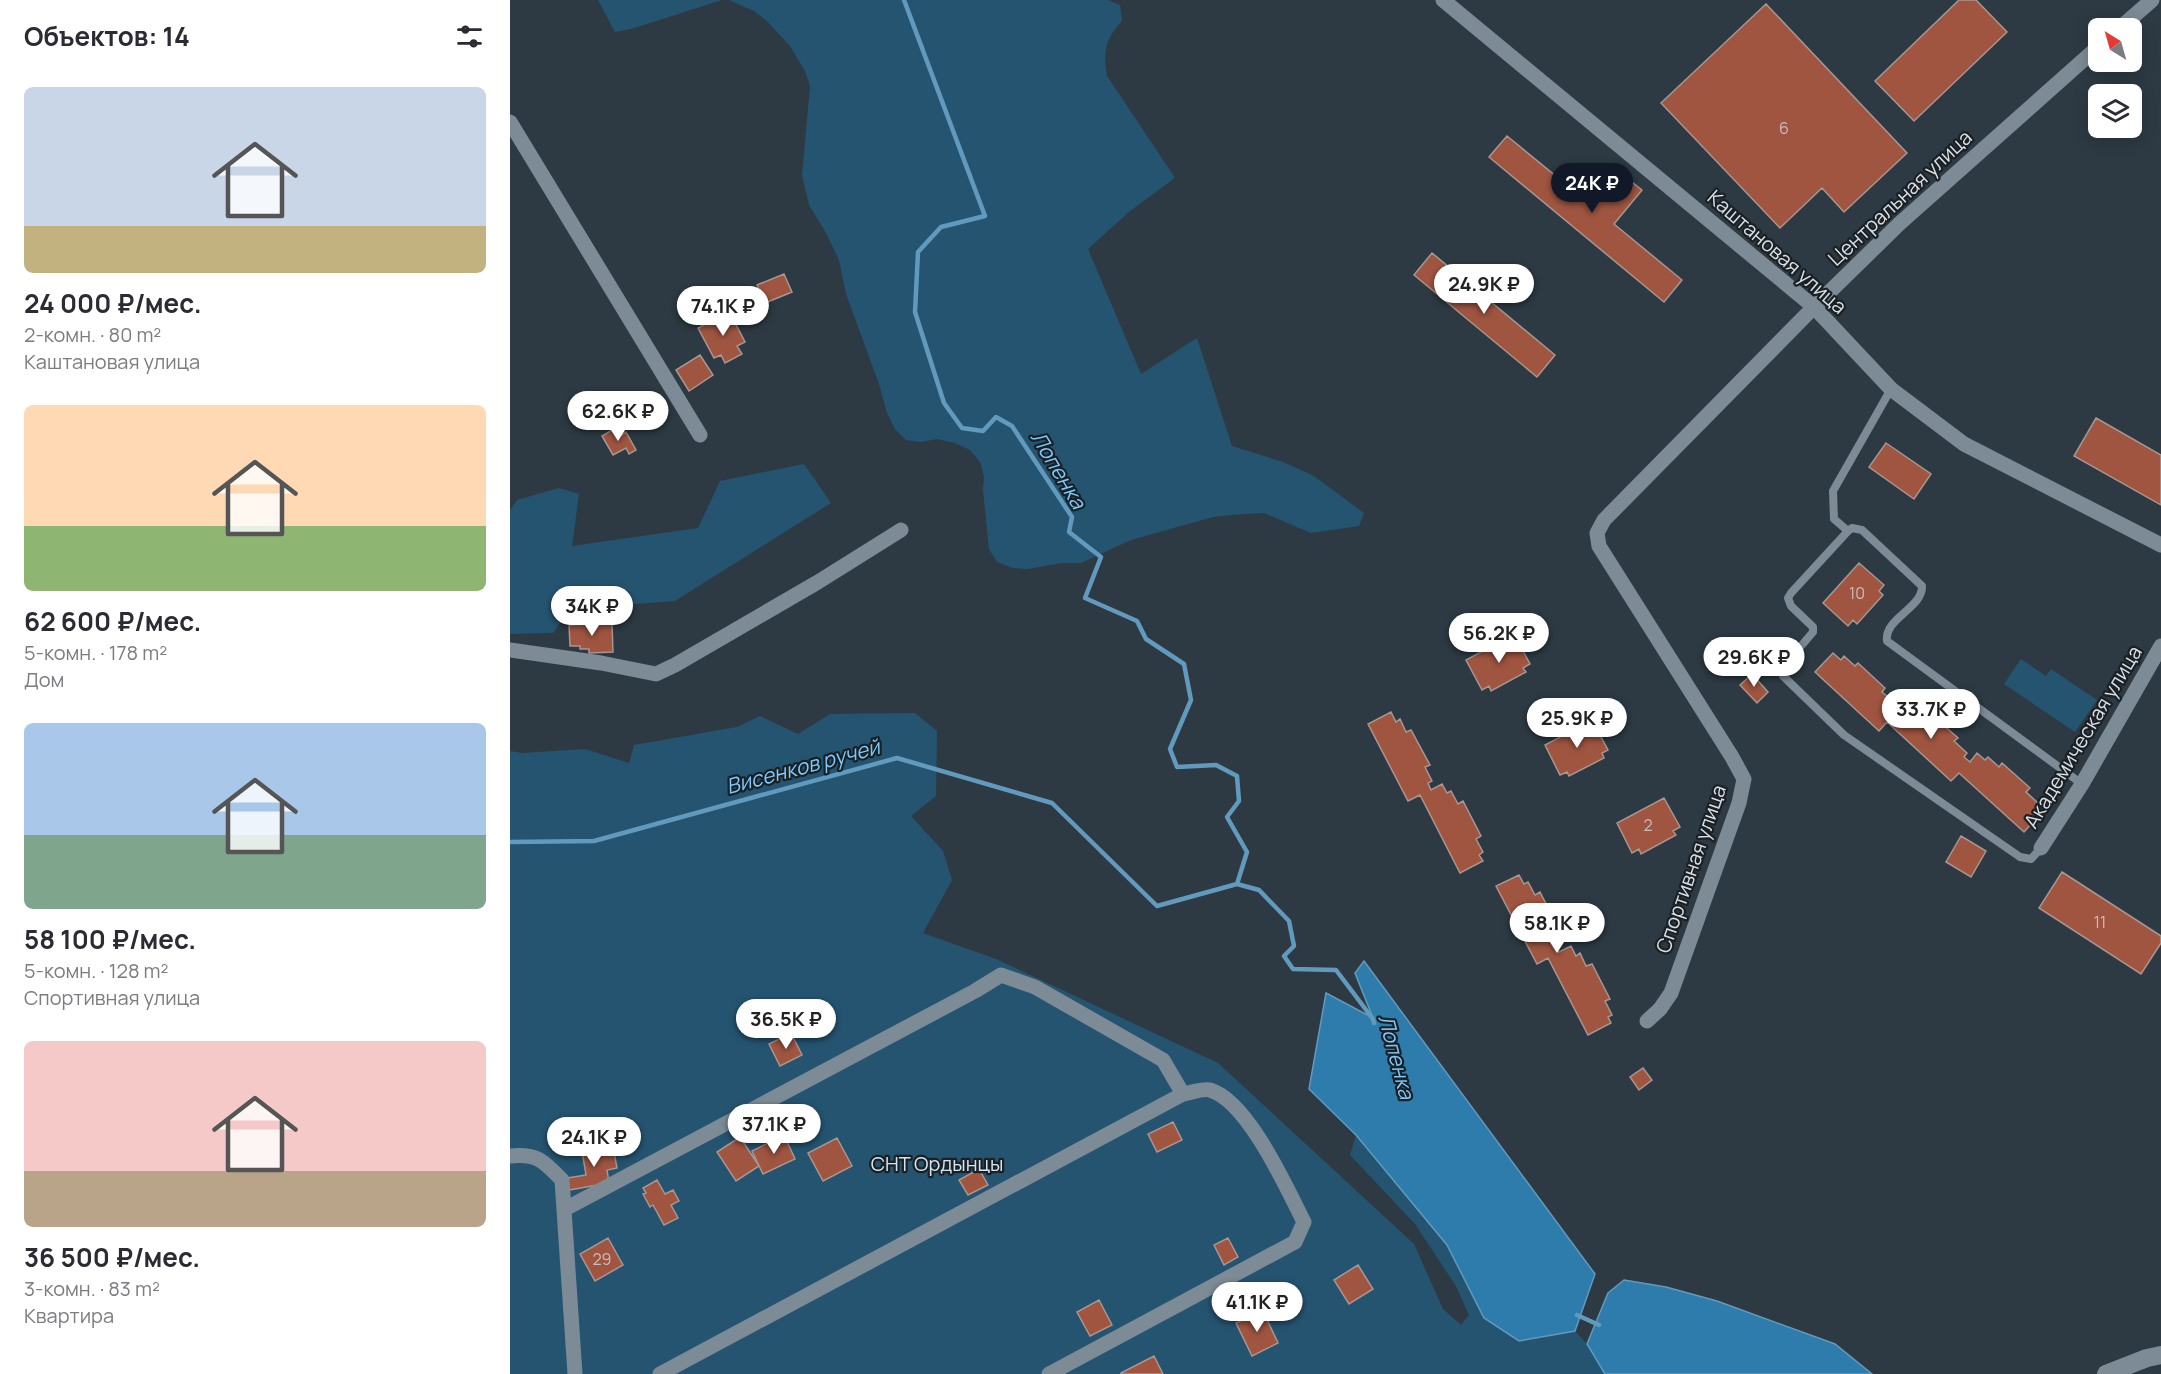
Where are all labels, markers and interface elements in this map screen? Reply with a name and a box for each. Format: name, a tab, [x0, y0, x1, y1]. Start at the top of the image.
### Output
text: Объектов: 14	[24, 18, 190, 54]
north arrow	[2088, 18, 2142, 72]
map controls	[2088, 18, 2142, 138]
icon: filters	[453, 20, 486, 53]
button: layers	[2088, 84, 2142, 138]
house number: 6	[1779, 117, 1789, 139]
street label: Центральная улица	[1822, 124, 1977, 271]
icon: home	[201, 126, 309, 234]
pin: 24K ₽	[1550, 163, 1634, 214]
text: 24K ₽	[1565, 169, 1619, 196]
street label: Каштановая улица	[1702, 184, 1853, 320]
pin: 24.9K ₽	[1429, 264, 1539, 315]
text: 24.9K ₽	[1448, 270, 1520, 297]
text: 24 000 ₽/мес.	[24, 285, 202, 321]
pin: 74.1K ₽	[668, 286, 778, 337]
text: 74.1K ₽	[691, 292, 755, 319]
text: 2-комн. · 80 m²	[24, 321, 161, 348]
text: Каштановая улица	[24, 348, 200, 375]
pin: 62.6K ₽	[563, 391, 673, 442]
text: 62.6K ₽	[581, 397, 655, 424]
water label: Лопенка	[1025, 425, 1094, 515]
icon: home	[201, 444, 309, 552]
house number: 10	[1849, 582, 1865, 604]
pin: 34K ₽	[550, 586, 634, 637]
text: 34K ₽	[565, 592, 619, 619]
text: 62 600 ₽/мес.	[24, 603, 202, 639]
pin: 56.2K ₽	[1444, 613, 1554, 664]
text: 56.2K ₽	[1463, 619, 1535, 646]
pin: 29.6K ₽	[1699, 637, 1809, 688]
text: 5-комн. · 178 m²	[24, 639, 167, 666]
street label: Академическая улица	[2017, 640, 2148, 833]
text: 29.6K ₽	[1718, 643, 1790, 670]
text: Дом	[24, 666, 64, 693]
pin: 33.7K ₽	[1876, 689, 1986, 740]
text: 33.7K ₽	[1896, 695, 1966, 722]
pin: 25.9K ₽	[1522, 698, 1632, 749]
text: 25.9K ₽	[1541, 704, 1613, 731]
water label: Висенков ручей	[723, 732, 885, 800]
icon: home	[201, 762, 309, 870]
street label: Спортивная улица	[1649, 781, 1732, 956]
house number: 2	[1643, 814, 1653, 836]
pin: 58.1K ₽	[1502, 903, 1612, 954]
text: 58.1K ₽	[1524, 909, 1590, 936]
house number: 11	[2094, 911, 2106, 933]
text: 58 100 ₽/мес.	[24, 921, 196, 957]
text: 5-комн. · 128 m²	[24, 957, 169, 984]
text: Спортивная улица	[24, 984, 200, 1011]
pin: 36.5K ₽	[731, 999, 841, 1050]
text: 36.5K ₽	[750, 1005, 822, 1032]
water label: Лопенка	[1372, 1012, 1422, 1103]
icon: home	[201, 1080, 309, 1188]
pin: 37.1K ₽	[719, 1104, 829, 1155]
text: 37.1K ₽	[742, 1110, 806, 1137]
pin: 24.1K ₽	[539, 1117, 649, 1168]
text: 24.1K ₽	[561, 1123, 627, 1150]
park label: СНТ Ордынцы	[871, 1150, 1003, 1177]
text: 36 500 ₽/мес.	[24, 1239, 200, 1275]
house number: 29	[592, 1248, 612, 1270]
text: 3-комн. · 83 m²	[24, 1275, 160, 1302]
pin: 41.1K ₽	[1202, 1282, 1312, 1333]
text: 41.1K ₽	[1226, 1288, 1288, 1315]
text: Квартира	[24, 1302, 114, 1329]

